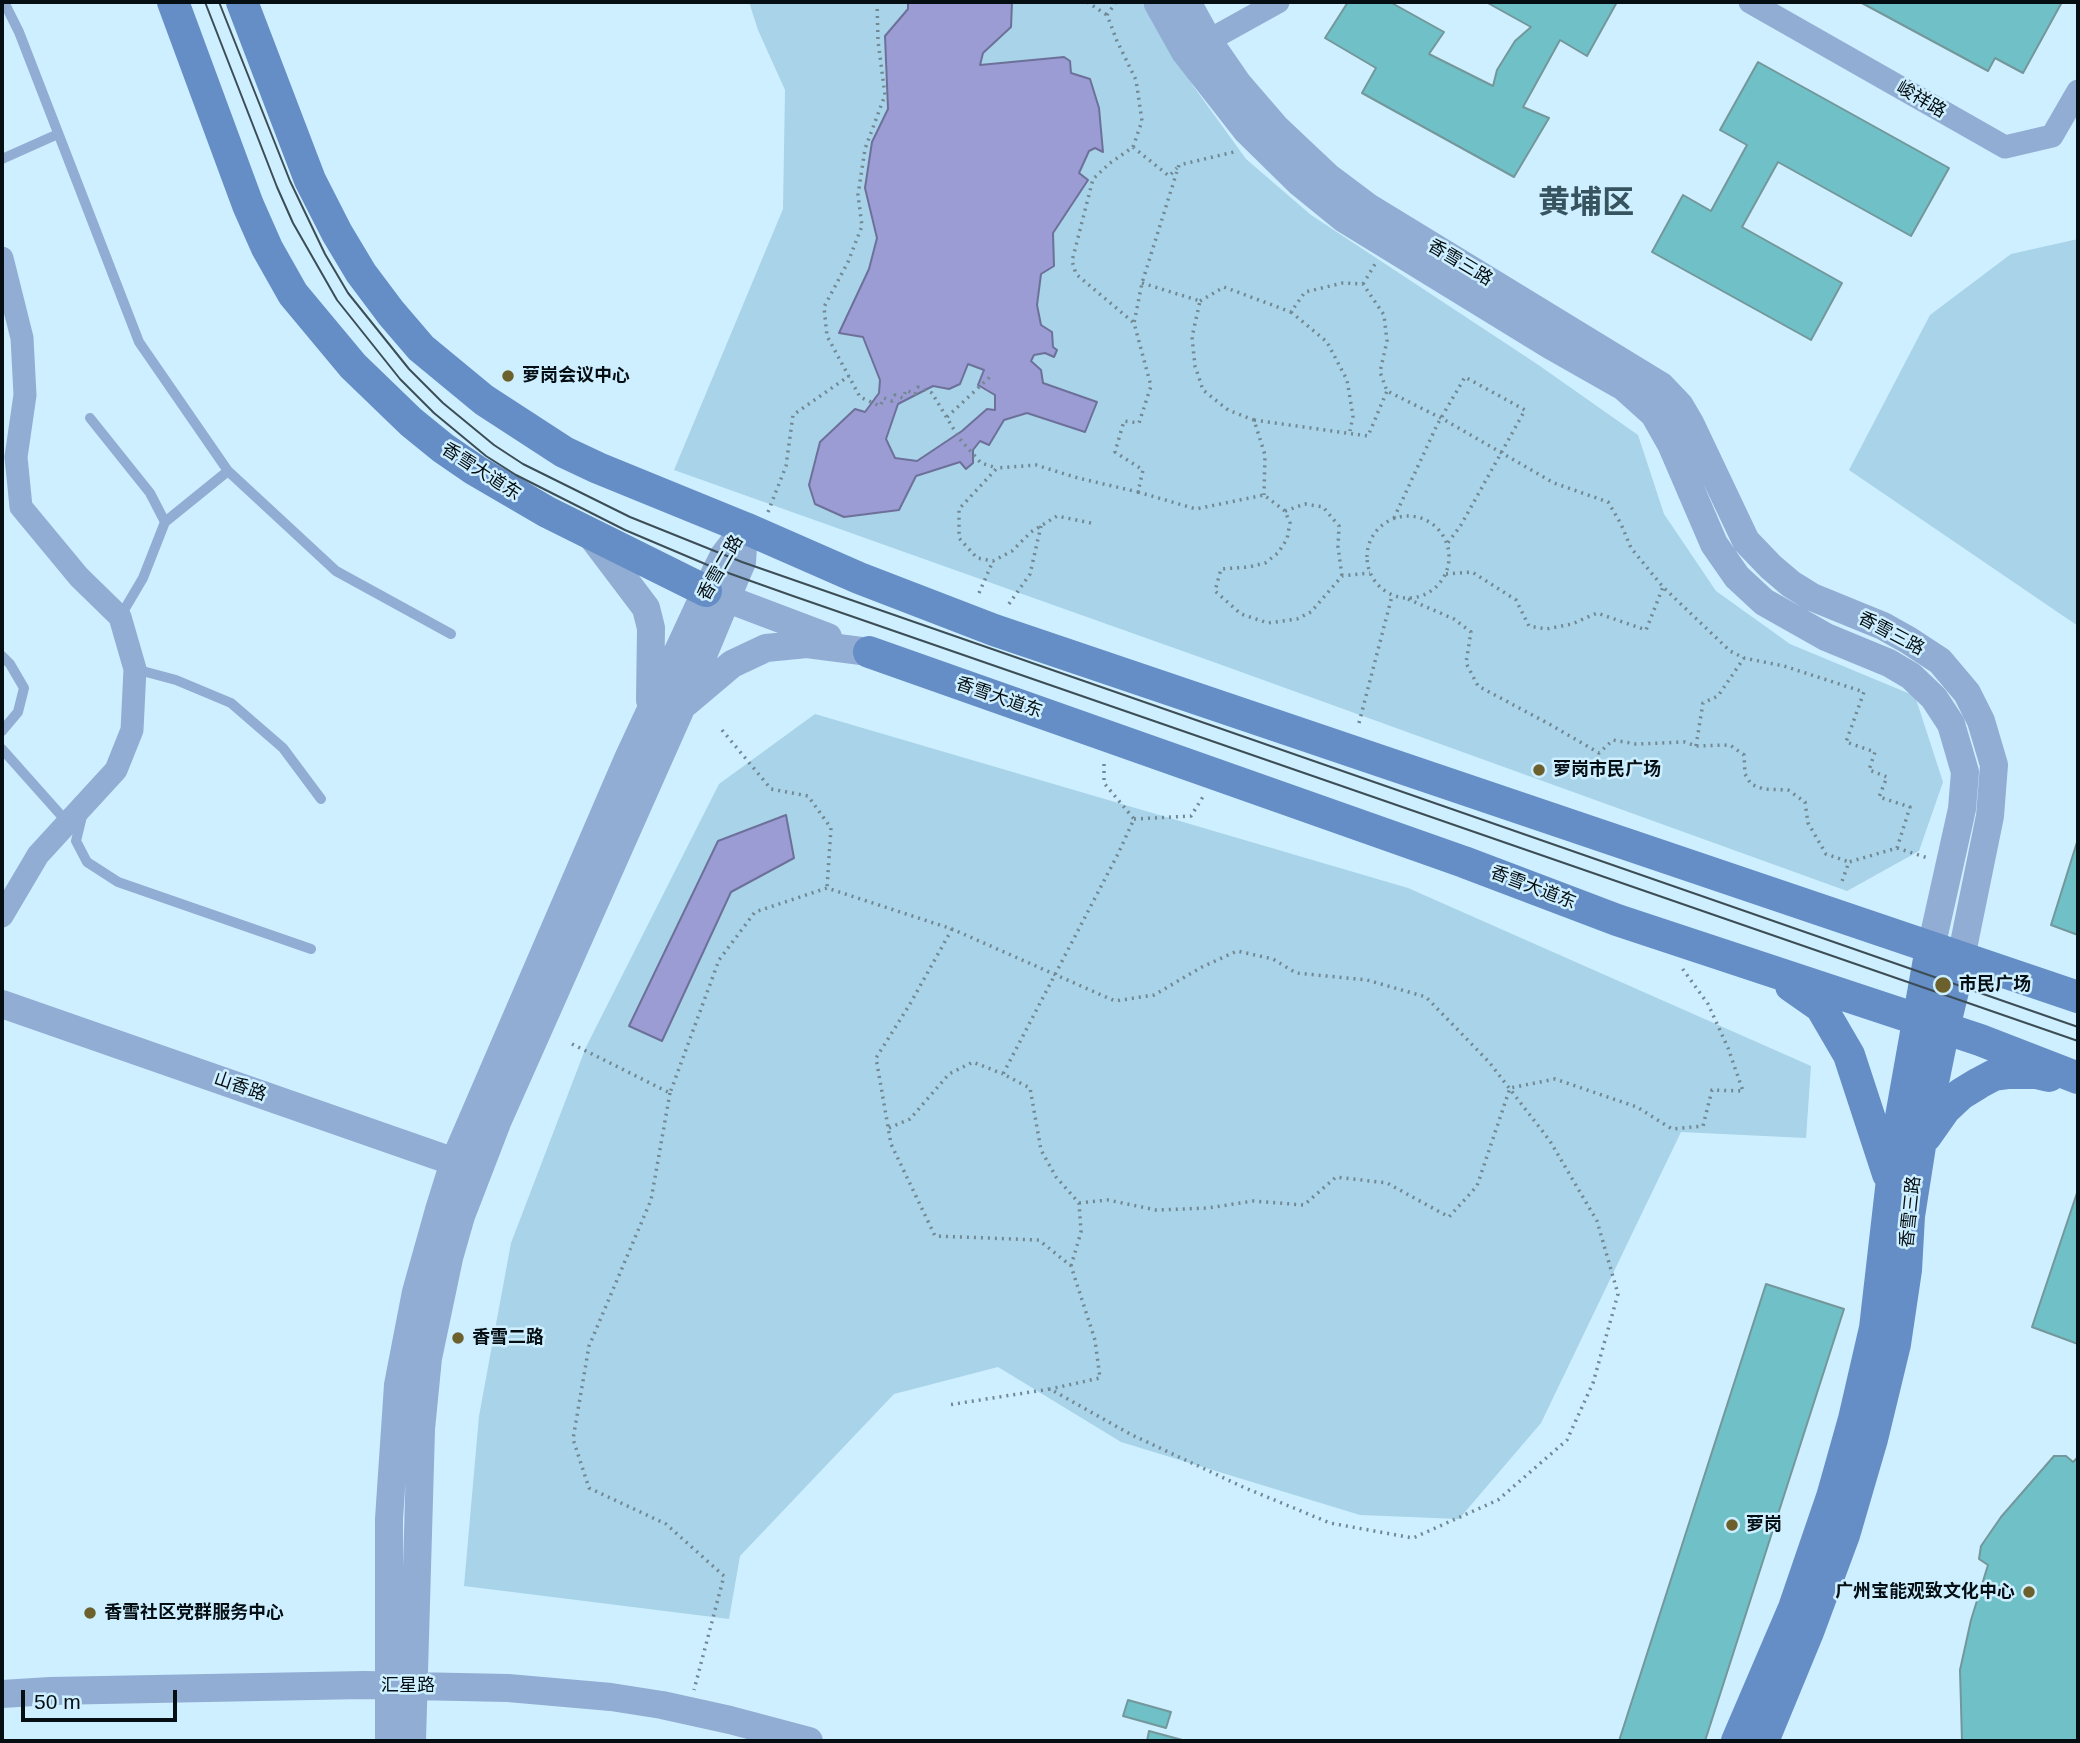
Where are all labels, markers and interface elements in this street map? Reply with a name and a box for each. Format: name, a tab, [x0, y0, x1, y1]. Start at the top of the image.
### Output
street label: 峻祥路	[1892, 77, 1950, 123]
district label: 黄埔区	[1538, 185, 1634, 223]
street label: 香雪三路	[1424, 235, 1496, 291]
place label: 萝岗会议中心	[522, 365, 630, 387]
marker: 萝岗会议中心	[500, 368, 516, 384]
street label: 香雪大道东	[437, 438, 525, 506]
street label: 香雪二路	[694, 531, 748, 605]
street label: 香雪三路	[1854, 608, 1928, 660]
street label: 香雪大道东	[953, 673, 1045, 723]
place label: 萝岗市民广场	[1553, 759, 1661, 781]
marker: 萝岗市民广场	[1531, 762, 1547, 778]
street label: 香雪大道东	[1487, 862, 1579, 914]
place label: 市民广场	[1959, 974, 2031, 996]
marker: 市民广场	[1933, 975, 1953, 995]
street label: 山香路	[211, 1068, 269, 1106]
street label: 香雪三路	[1896, 1175, 1926, 1249]
place label: 香雪二路	[472, 1327, 544, 1349]
marker: 香雪二路	[450, 1330, 466, 1346]
place label: 萝岗	[1746, 1514, 1782, 1536]
marker: 萝岗	[1724, 1517, 1740, 1533]
place label: 广州宝能观致文化中心	[1835, 1581, 2015, 1603]
marker: 广州宝能观致文化中心	[2021, 1584, 2037, 1600]
place label: 香雪社区党群服务中心	[104, 1602, 284, 1624]
marker: 香雪社区党群服务中心	[82, 1605, 98, 1621]
street label: 汇星路	[381, 1675, 435, 1697]
scale bar	[24, 1676, 180, 1720]
text: 50 m	[34, 1690, 81, 1713]

